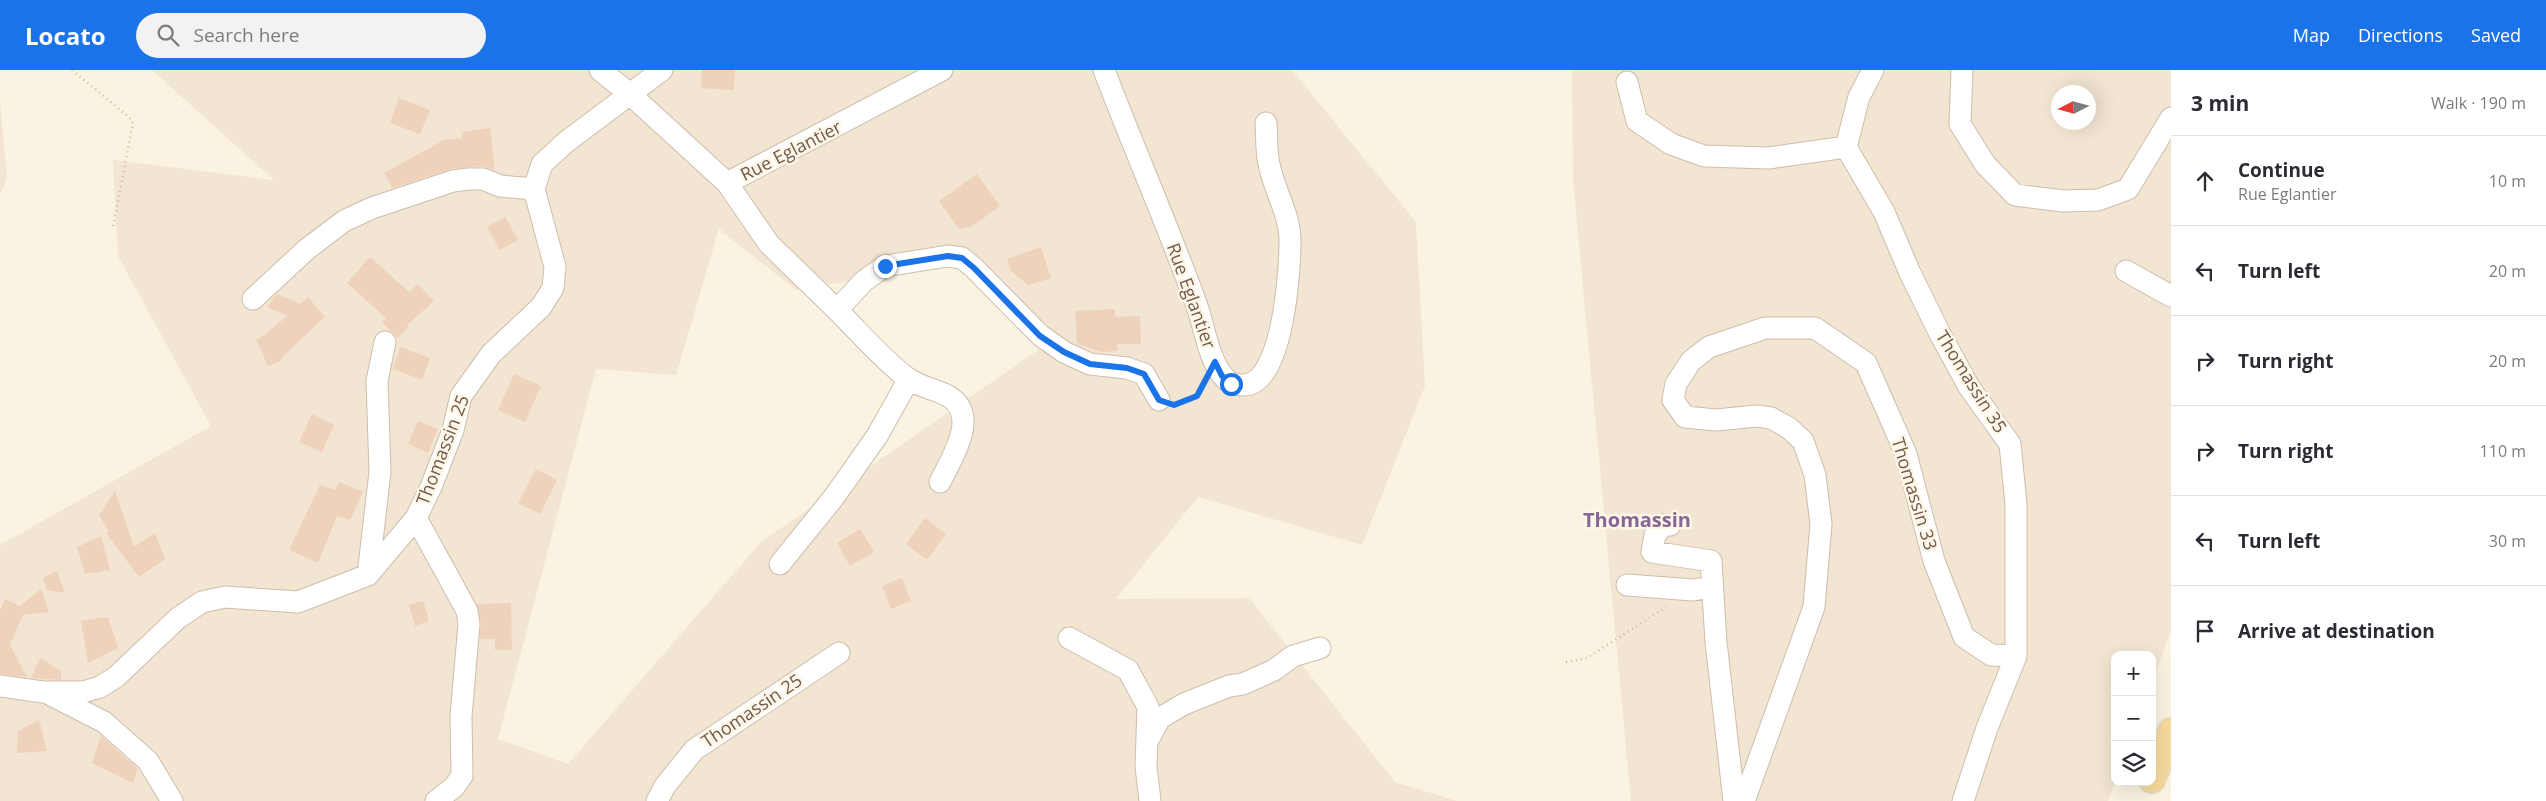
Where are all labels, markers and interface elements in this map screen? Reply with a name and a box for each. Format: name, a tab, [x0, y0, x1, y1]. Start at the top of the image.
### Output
search box	[136, 13, 486, 58]
text: Locato	[25, 19, 106, 52]
icon: search	[154, 21, 182, 49]
text: Search here	[194, 22, 299, 48]
text: Map	[2293, 23, 2330, 47]
text: Directions	[2358, 23, 2443, 47]
text: Saved	[2471, 23, 2521, 47]
north arrow	[2051, 85, 2096, 130]
text: 3 min	[2191, 89, 2249, 117]
text: Walk · 190 m	[2431, 92, 2526, 114]
street label: Rue Eglantier	[736, 114, 846, 186]
text: Continue	[2238, 157, 2325, 183]
icon: ahead	[2191, 167, 2219, 195]
text: 10 m	[2489, 170, 2526, 192]
text: Rue Eglantier	[2238, 183, 2336, 205]
street label: Rue Eglantier	[1162, 240, 1222, 352]
route end	[874, 255, 897, 278]
icon: left	[2191, 257, 2219, 285]
text: Turn left	[2238, 258, 2320, 284]
text: 20 m	[2489, 260, 2526, 282]
street label: Thomassin 35	[1931, 326, 2013, 437]
icon: right	[2191, 347, 2219, 375]
text: Turn right	[2238, 348, 2333, 374]
text: 20 m	[2489, 350, 2526, 372]
route start	[1220, 373, 1243, 396]
street label: Thomassin 25	[410, 391, 474, 508]
street label: Thomassin 33	[1886, 435, 1943, 553]
icon: right	[2191, 437, 2219, 465]
text: Turn right	[2238, 438, 2333, 464]
text: 110 m	[2480, 440, 2526, 462]
district label: Thomassin	[1583, 506, 1691, 533]
icon: left	[2191, 527, 2219, 555]
text: Turn left	[2238, 528, 2320, 554]
text: 30 m	[2489, 530, 2526, 552]
icon: arrive	[2191, 617, 2219, 645]
text: Arrive at destination	[2238, 618, 2435, 644]
map controls	[2111, 651, 2156, 786]
button: +	[2111, 651, 2156, 696]
street label: Thomassin 25	[696, 668, 806, 753]
button: −	[2111, 696, 2156, 741]
button: layers	[2111, 741, 2156, 786]

